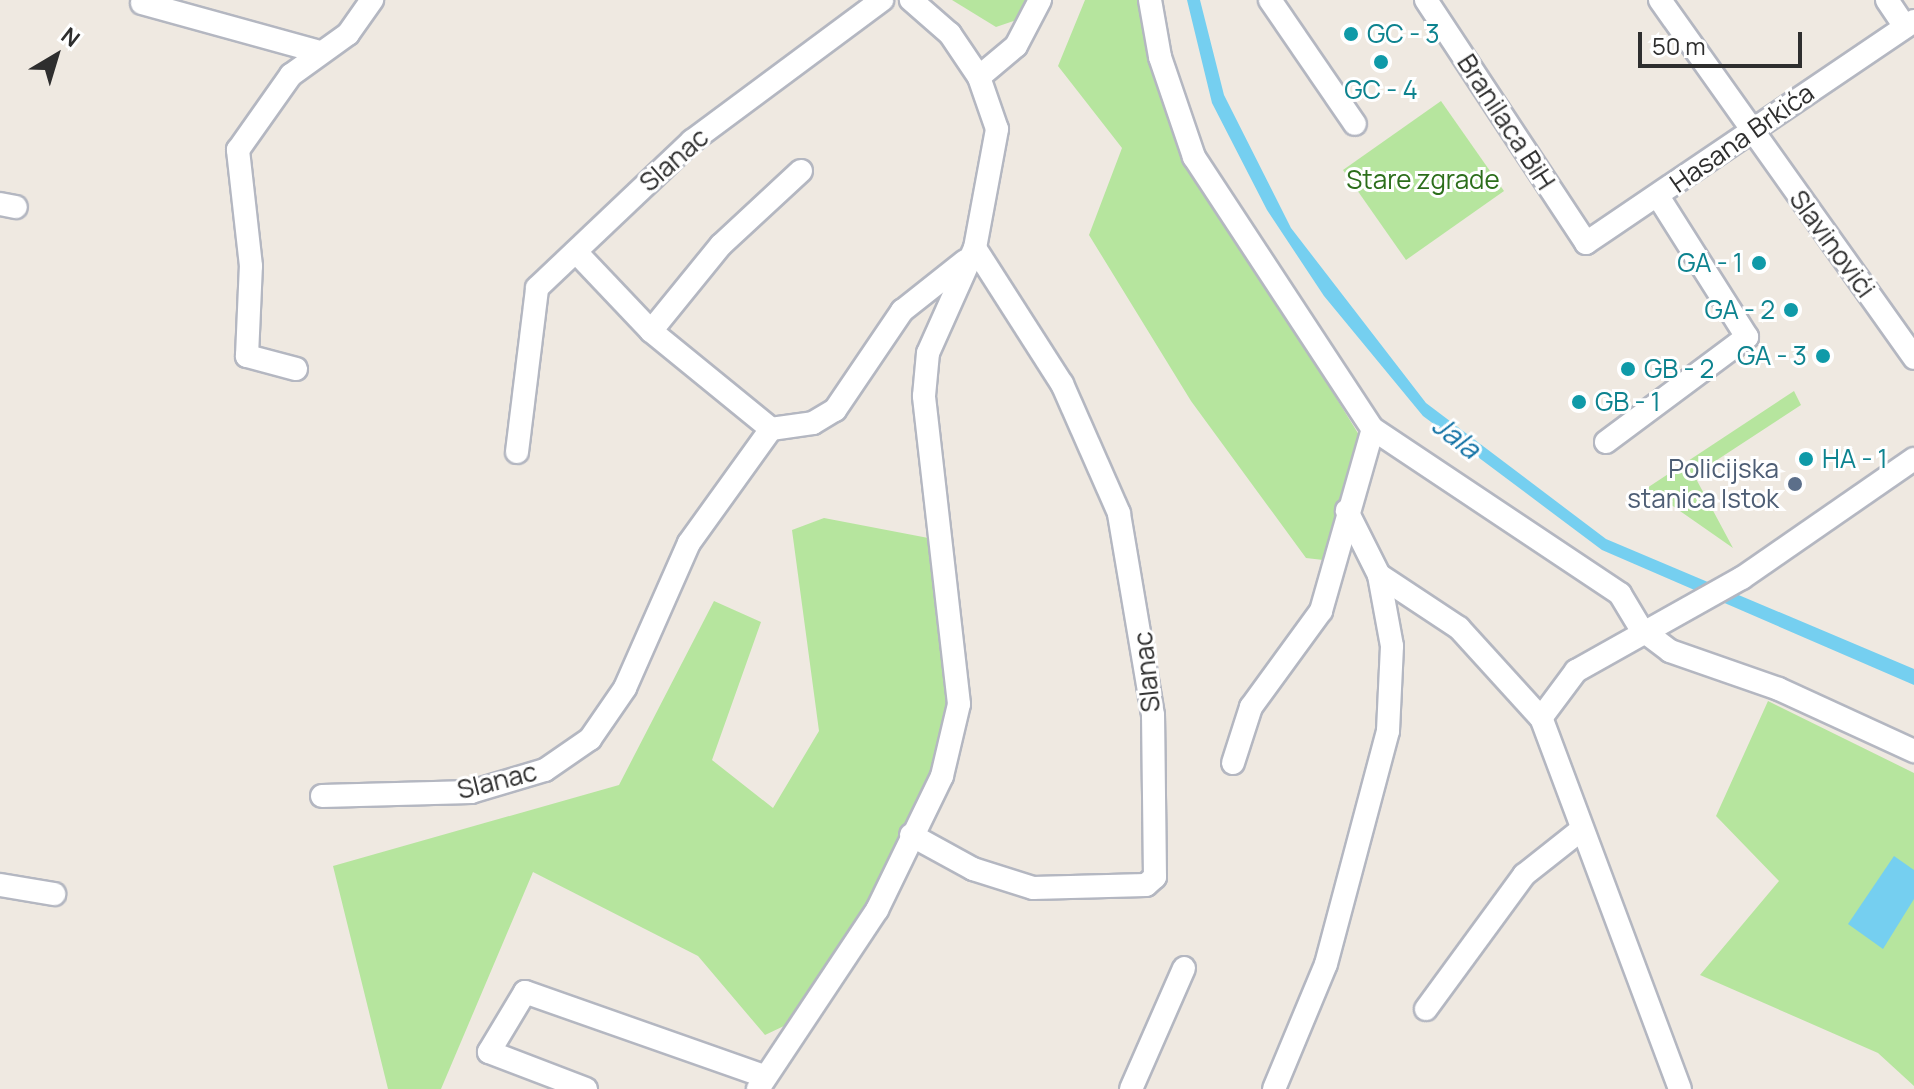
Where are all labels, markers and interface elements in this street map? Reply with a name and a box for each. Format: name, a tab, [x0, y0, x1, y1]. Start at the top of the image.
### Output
north arrow	[16, 16, 96, 96]
scale bar	[1642, 16, 1806, 66]
place label: GC - 3	[1367, 18, 1440, 50]
text: N	[55, 20, 86, 54]
marker: GC - 3	[1342, 25, 1360, 43]
text: 50 m	[1652, 29, 1706, 62]
street label: Branilaca BiH	[1451, 48, 1561, 196]
marker: GC - 4	[1372, 53, 1390, 71]
place label: GC - 4	[1344, 74, 1418, 106]
street label: Hasana Brkića	[1664, 77, 1820, 199]
street label: Slanac	[633, 122, 715, 198]
park label: Stare zgrade	[1346, 164, 1500, 196]
street label: Slavinovići	[1783, 184, 1881, 304]
place label: GA - 1	[1677, 247, 1743, 279]
marker: GA - 1	[1750, 254, 1768, 272]
place label: GA - 2	[1705, 294, 1775, 326]
marker: GA - 2	[1782, 301, 1800, 319]
place label: GA - 3	[1737, 340, 1807, 372]
marker: GA - 3	[1814, 347, 1832, 365]
place label: GB - 2	[1644, 353, 1714, 385]
marker: GB - 2	[1619, 360, 1637, 378]
place label: GB - 1	[1595, 386, 1661, 418]
marker: GB - 1	[1570, 393, 1588, 411]
water label: Jala	[1427, 407, 1487, 465]
place label: HA - 1	[1822, 443, 1888, 475]
marker: HA - 1	[1797, 450, 1815, 468]
place label: Policijska stanica Istok	[1627, 453, 1779, 514]
marker: Policijska stanica Istok	[1786, 475, 1804, 493]
street label: Slanac	[1127, 630, 1167, 714]
street label: Slanac	[454, 756, 540, 806]

